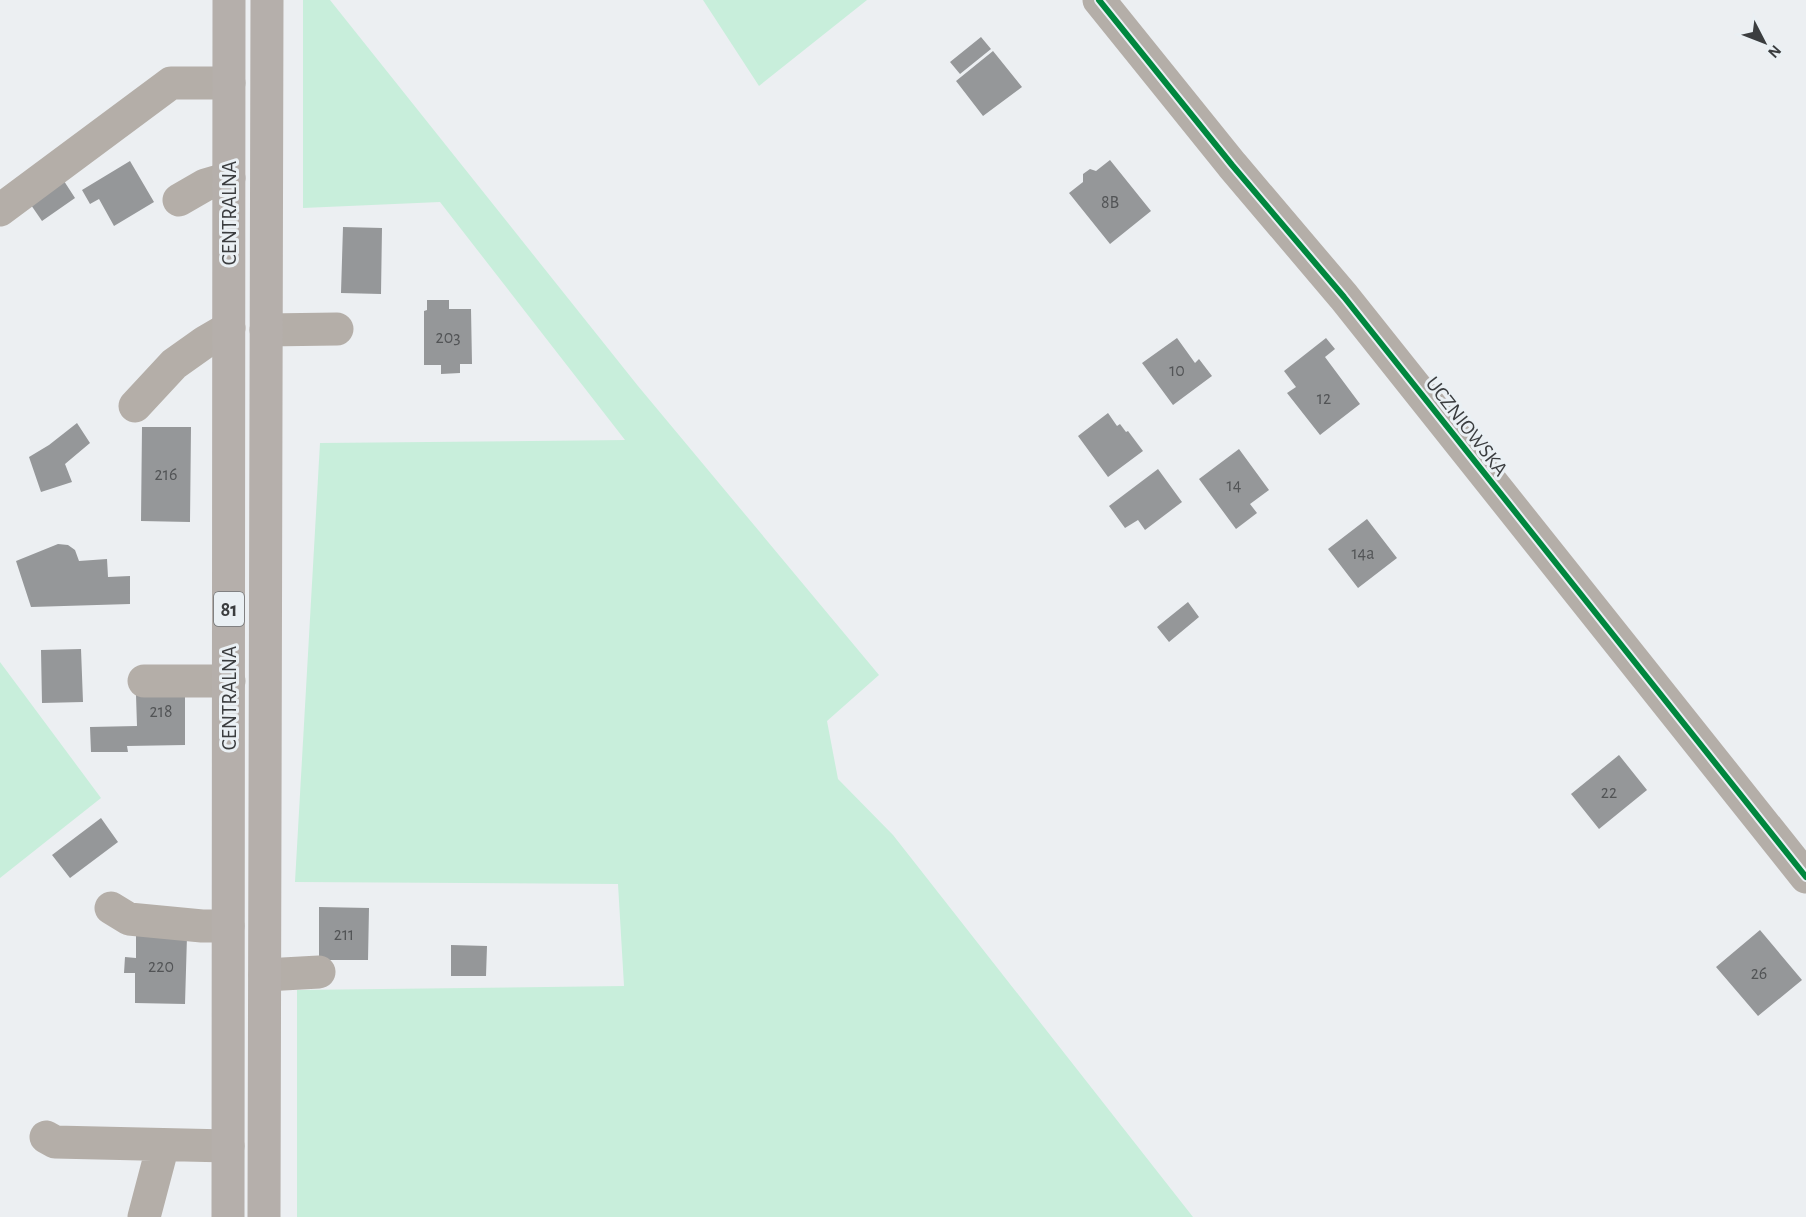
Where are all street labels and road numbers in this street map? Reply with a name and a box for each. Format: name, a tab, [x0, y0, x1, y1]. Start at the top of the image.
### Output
street label: CENTRALNA	[219, 161, 240, 265]
street label: UCZNIOWSKA	[1421, 373, 1512, 480]
road number: 81	[214, 592, 244, 626]
street label: CENTRALNA	[219, 646, 240, 750]

